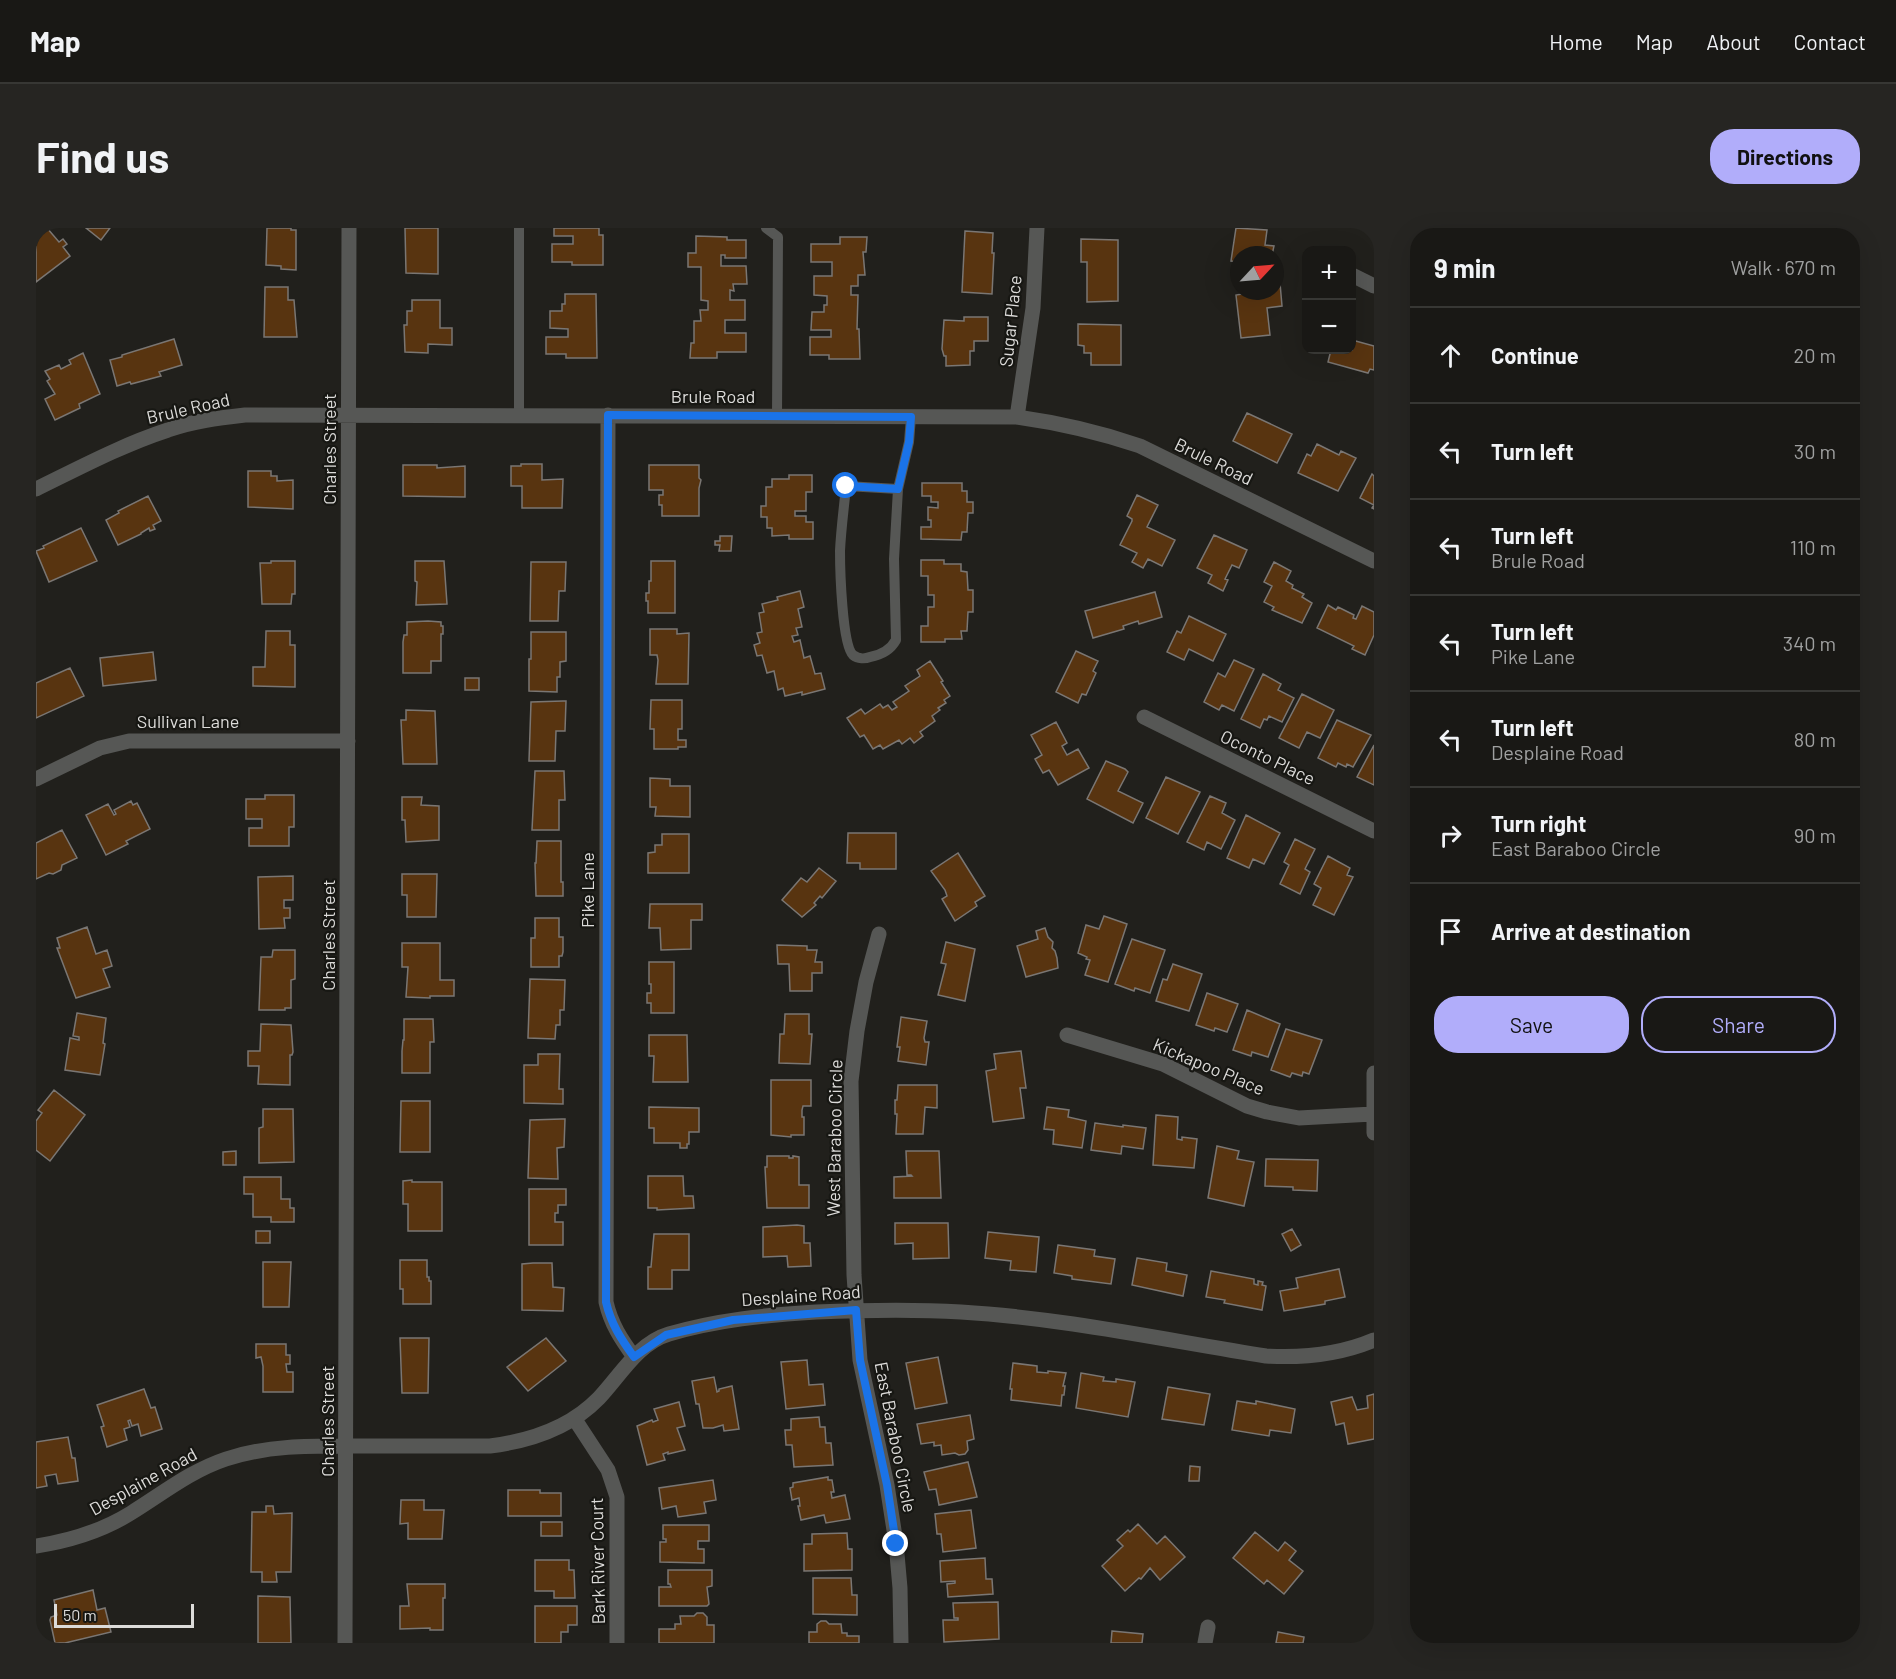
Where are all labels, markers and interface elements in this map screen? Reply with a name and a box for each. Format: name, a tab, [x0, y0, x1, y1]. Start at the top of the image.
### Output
text: Map	[30, 24, 81, 58]
text: Home	[1549, 29, 1603, 54]
text: Map	[1636, 29, 1673, 54]
text: About	[1706, 29, 1761, 54]
text: Contact	[1794, 29, 1866, 54]
button: Directions	[1710, 129, 1860, 184]
text: Find us	[36, 131, 169, 181]
north arrow	[1230, 246, 1284, 300]
map controls	[1302, 246, 1356, 354]
button: +	[1302, 246, 1356, 300]
text: 9 min	[1434, 252, 1496, 283]
text: Walk · 670 m	[1731, 255, 1836, 279]
street label: Sugar Place	[994, 274, 1026, 368]
button: −	[1302, 300, 1356, 354]
icon: ahead	[1434, 339, 1467, 372]
text: Continue	[1491, 342, 1579, 368]
text: 20 m	[1793, 343, 1836, 367]
street label: Brule Road	[671, 385, 755, 407]
street label: Brule Road	[144, 388, 232, 428]
street label: Charles Street	[318, 393, 340, 505]
street label: Brule Road	[1171, 433, 1257, 489]
icon: left	[1434, 435, 1467, 468]
text: Turn left	[1491, 438, 1574, 464]
text: 30 m	[1794, 439, 1836, 463]
route start	[832, 472, 858, 498]
text: Turn left	[1491, 522, 1574, 548]
icon: left	[1434, 531, 1467, 564]
text: 110 m	[1790, 535, 1836, 559]
text: Brule Road	[1491, 548, 1585, 572]
text: Turn left	[1491, 618, 1574, 644]
icon: left	[1434, 627, 1467, 660]
text: 340 m	[1783, 631, 1836, 655]
text: Pike Lane	[1491, 644, 1575, 668]
street label: Sullivan Lane	[137, 710, 239, 732]
text: Turn left	[1491, 714, 1574, 740]
icon: left	[1434, 723, 1467, 756]
street label: Oconto Place	[1217, 725, 1319, 789]
text: 80 m	[1794, 727, 1836, 751]
text: Desplaine Road	[1491, 740, 1624, 764]
text: Turn right	[1491, 810, 1586, 836]
icon: right	[1434, 819, 1467, 852]
text: 90 m	[1794, 823, 1836, 847]
text: East Baraboo Circle	[1491, 836, 1661, 860]
street label: Pike Lane	[576, 852, 598, 928]
street label: Charles Street	[317, 879, 339, 991]
icon: arrive	[1434, 915, 1467, 948]
text: Arrive at destination	[1491, 918, 1690, 944]
button: Save	[1434, 996, 1629, 1053]
button: Share	[1641, 996, 1836, 1053]
street label: Kickapoo Place	[1150, 1033, 1268, 1099]
street label: West Baraboo Circle	[822, 1059, 846, 1217]
street label: Desplaine Road	[741, 1280, 861, 1310]
street label: East Baraboo Circle	[871, 1360, 921, 1514]
street label: Charles Street	[316, 1365, 338, 1477]
street label: Desplaine Road	[85, 1442, 201, 1520]
street label: Bark River Court	[585, 1497, 609, 1625]
route end	[882, 1530, 908, 1556]
scale bar	[54, 1601, 194, 1628]
text: 50 m	[63, 1605, 97, 1624]

